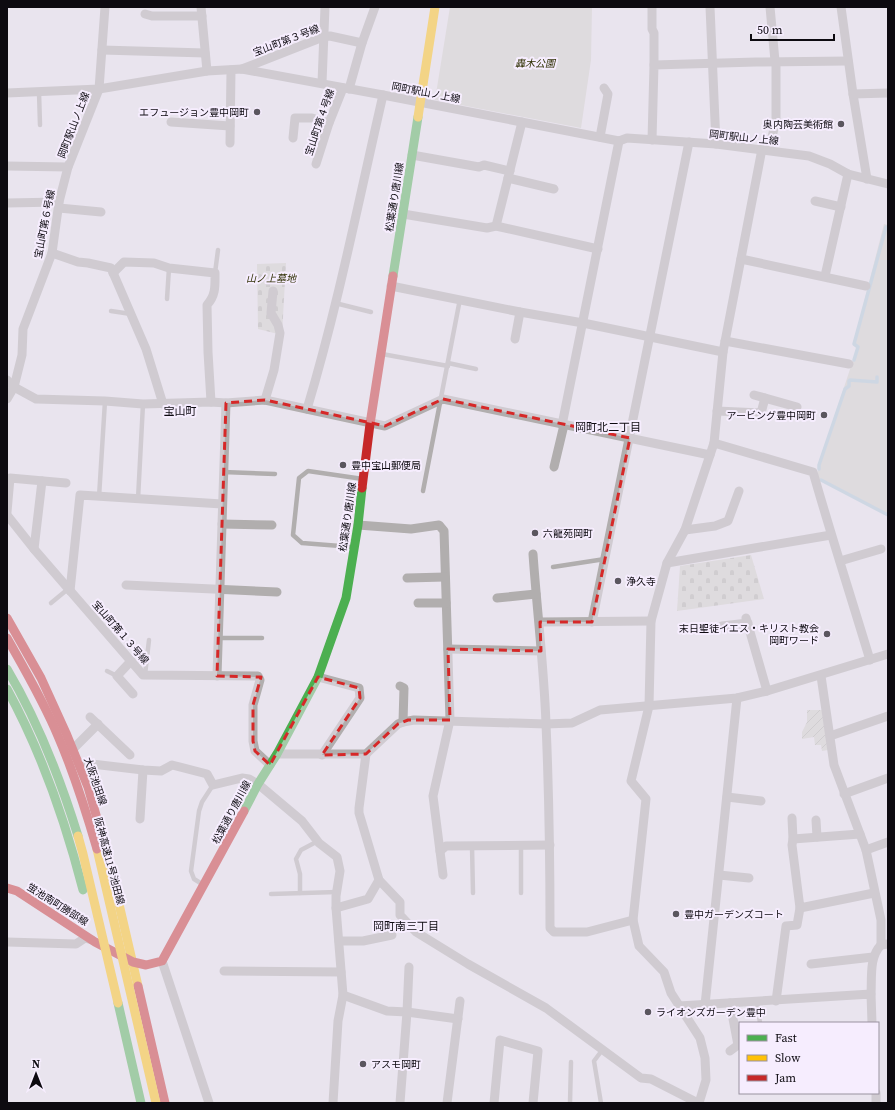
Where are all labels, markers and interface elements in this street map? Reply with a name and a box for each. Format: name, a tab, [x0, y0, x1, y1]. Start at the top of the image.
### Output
scale bar	[751, 16, 834, 42]
street label: 宝山町第３号線	[251, 22, 321, 59]
text: 50 m	[757, 22, 783, 38]
park label: 轟木公園	[515, 57, 557, 70]
street label: 岡町駅山ノ上線	[390, 79, 462, 106]
street label: 宝山町第４号線	[302, 87, 337, 157]
street label: 岡町駅山ノ上線	[55, 90, 92, 160]
place label: エフュージョン豊中岡町	[139, 106, 249, 119]
marker: エフュージョン豊中岡町	[252, 107, 262, 117]
place label: 奥内陶芸美術館	[763, 118, 833, 131]
marker: 奥内陶芸美術館	[836, 119, 846, 129]
street label: 岡町駅山ノ上線	[708, 127, 779, 148]
street label: 松葉通り唐川線	[383, 161, 406, 233]
street label: 宝山町第６号線	[31, 188, 58, 260]
park label: 山ノ上墓地	[246, 272, 297, 285]
district label: 宝山町	[164, 404, 197, 419]
place label: アービング豊中岡町	[727, 409, 816, 422]
marker: アービング豊中岡町	[819, 410, 829, 420]
district label: 岡町北二丁目	[575, 420, 641, 435]
place label: 豊中宝山郵便局	[351, 459, 421, 472]
marker: 豊中宝山郵便局	[338, 460, 348, 470]
street label: 松葉通り唐川線	[336, 482, 359, 553]
place label: 六龍苑岡町	[543, 527, 593, 540]
marker: 六龍苑岡町	[530, 528, 540, 538]
place label: 浄久寺	[626, 575, 656, 588]
marker: 浄久寺	[613, 576, 623, 586]
street label: 宝山町第１３号線	[89, 598, 152, 667]
place label: 末日聖徒イエス・キリスト教会 岡町ワード	[679, 622, 819, 647]
marker: 末日聖徒イエス・キリスト教会 岡町ワード	[822, 629, 832, 639]
street label: 大阪池田線	[81, 755, 110, 807]
street label: 松葉通り唐川線	[209, 778, 254, 846]
street label: 阪神高速11号池田線	[92, 816, 127, 906]
street label: 蛍池南町勝部線	[25, 880, 91, 928]
place label: 豊中ガーデンズコート	[684, 908, 784, 921]
marker: 豊中ガーデンズコート	[671, 909, 681, 919]
district label: 岡町南三丁目	[373, 919, 439, 934]
place label: ライオンズガーデン豊中	[656, 1006, 766, 1019]
marker: ライオンズガーデン豊中	[643, 1007, 653, 1017]
legend	[739, 1022, 879, 1094]
text: Fast	[775, 1030, 797, 1046]
text: Slow	[775, 1050, 801, 1066]
north arrow	[16, 1054, 56, 1094]
text: N	[32, 1057, 40, 1072]
place label: アスモ岡町	[371, 1058, 421, 1071]
marker: アスモ岡町	[358, 1059, 368, 1069]
text: Jam	[774, 1070, 796, 1086]

